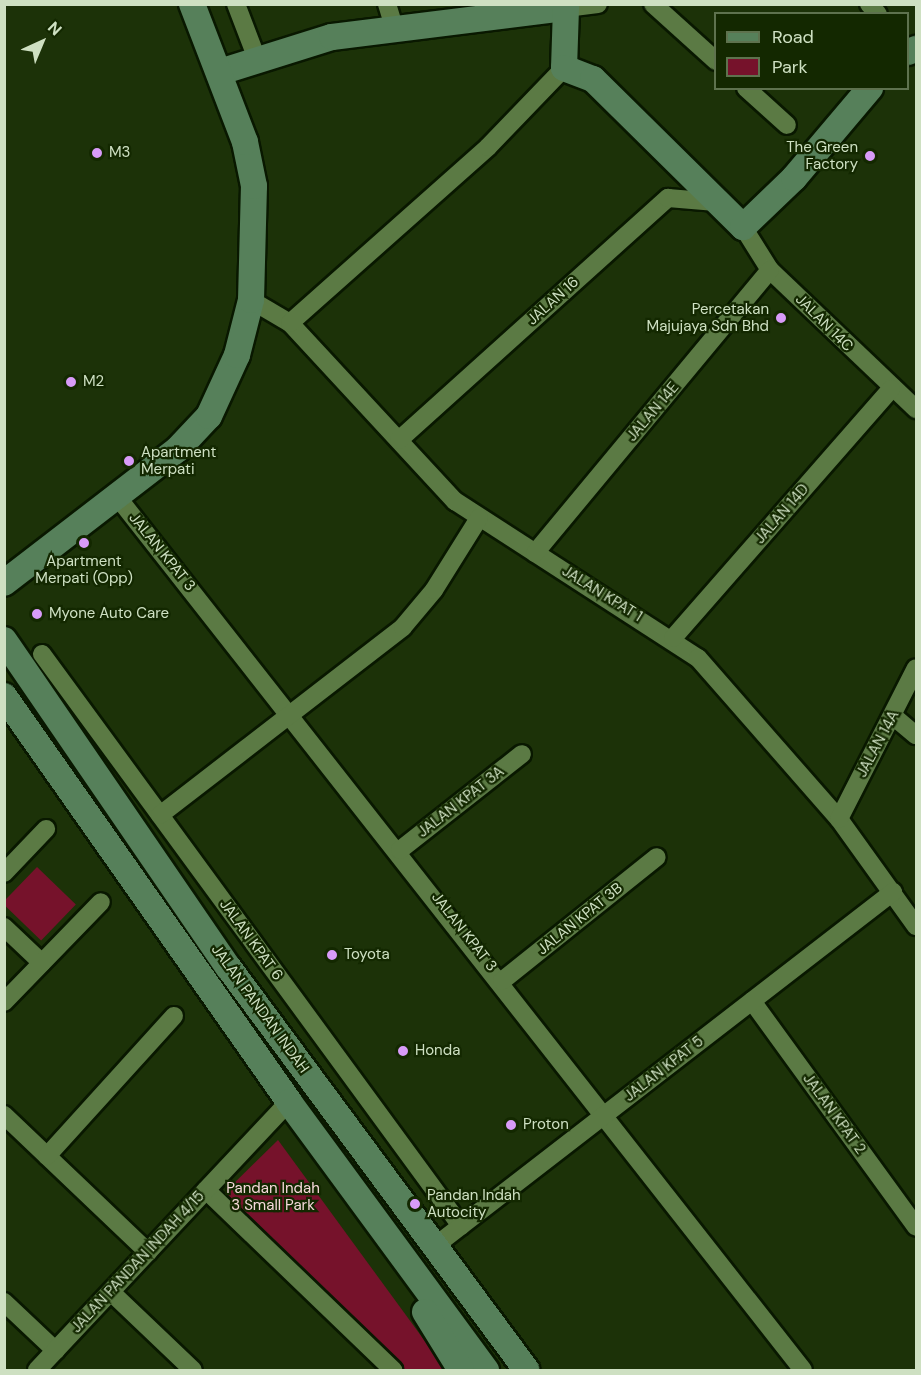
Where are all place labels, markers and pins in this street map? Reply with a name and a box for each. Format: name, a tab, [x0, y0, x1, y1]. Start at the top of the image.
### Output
place label: The Green Factory	[786, 138, 858, 173]
place label: M3	[109, 144, 130, 162]
marker: M3	[90, 146, 104, 160]
marker: The Green Factory	[863, 149, 877, 163]
place label: Percetakan Majujaya Sdn Bhd	[647, 300, 769, 335]
marker: Percetakan Majujaya Sdn Bhd	[774, 311, 788, 325]
place label: M2	[83, 373, 104, 391]
marker: M2	[64, 375, 78, 389]
place label: Apartment Merpati	[141, 443, 216, 478]
marker: Apartment Merpati	[122, 454, 136, 468]
marker: Apartment Merpati (Opp)	[77, 536, 91, 550]
place label: Apartment Merpati (Opp)	[35, 552, 133, 587]
place label: Myone Auto Care	[49, 605, 169, 623]
marker: Myone Auto Care	[30, 607, 44, 621]
place label: Toyota	[344, 946, 390, 964]
marker: Toyota	[325, 948, 339, 962]
place label: Honda	[415, 1042, 460, 1060]
marker: Honda	[396, 1044, 410, 1058]
place label: Proton	[523, 1116, 569, 1134]
marker: Proton	[504, 1118, 518, 1132]
place label: Pandan Indah Autocity	[427, 1186, 521, 1221]
marker: Pandan Indah Autocity	[408, 1197, 422, 1211]

